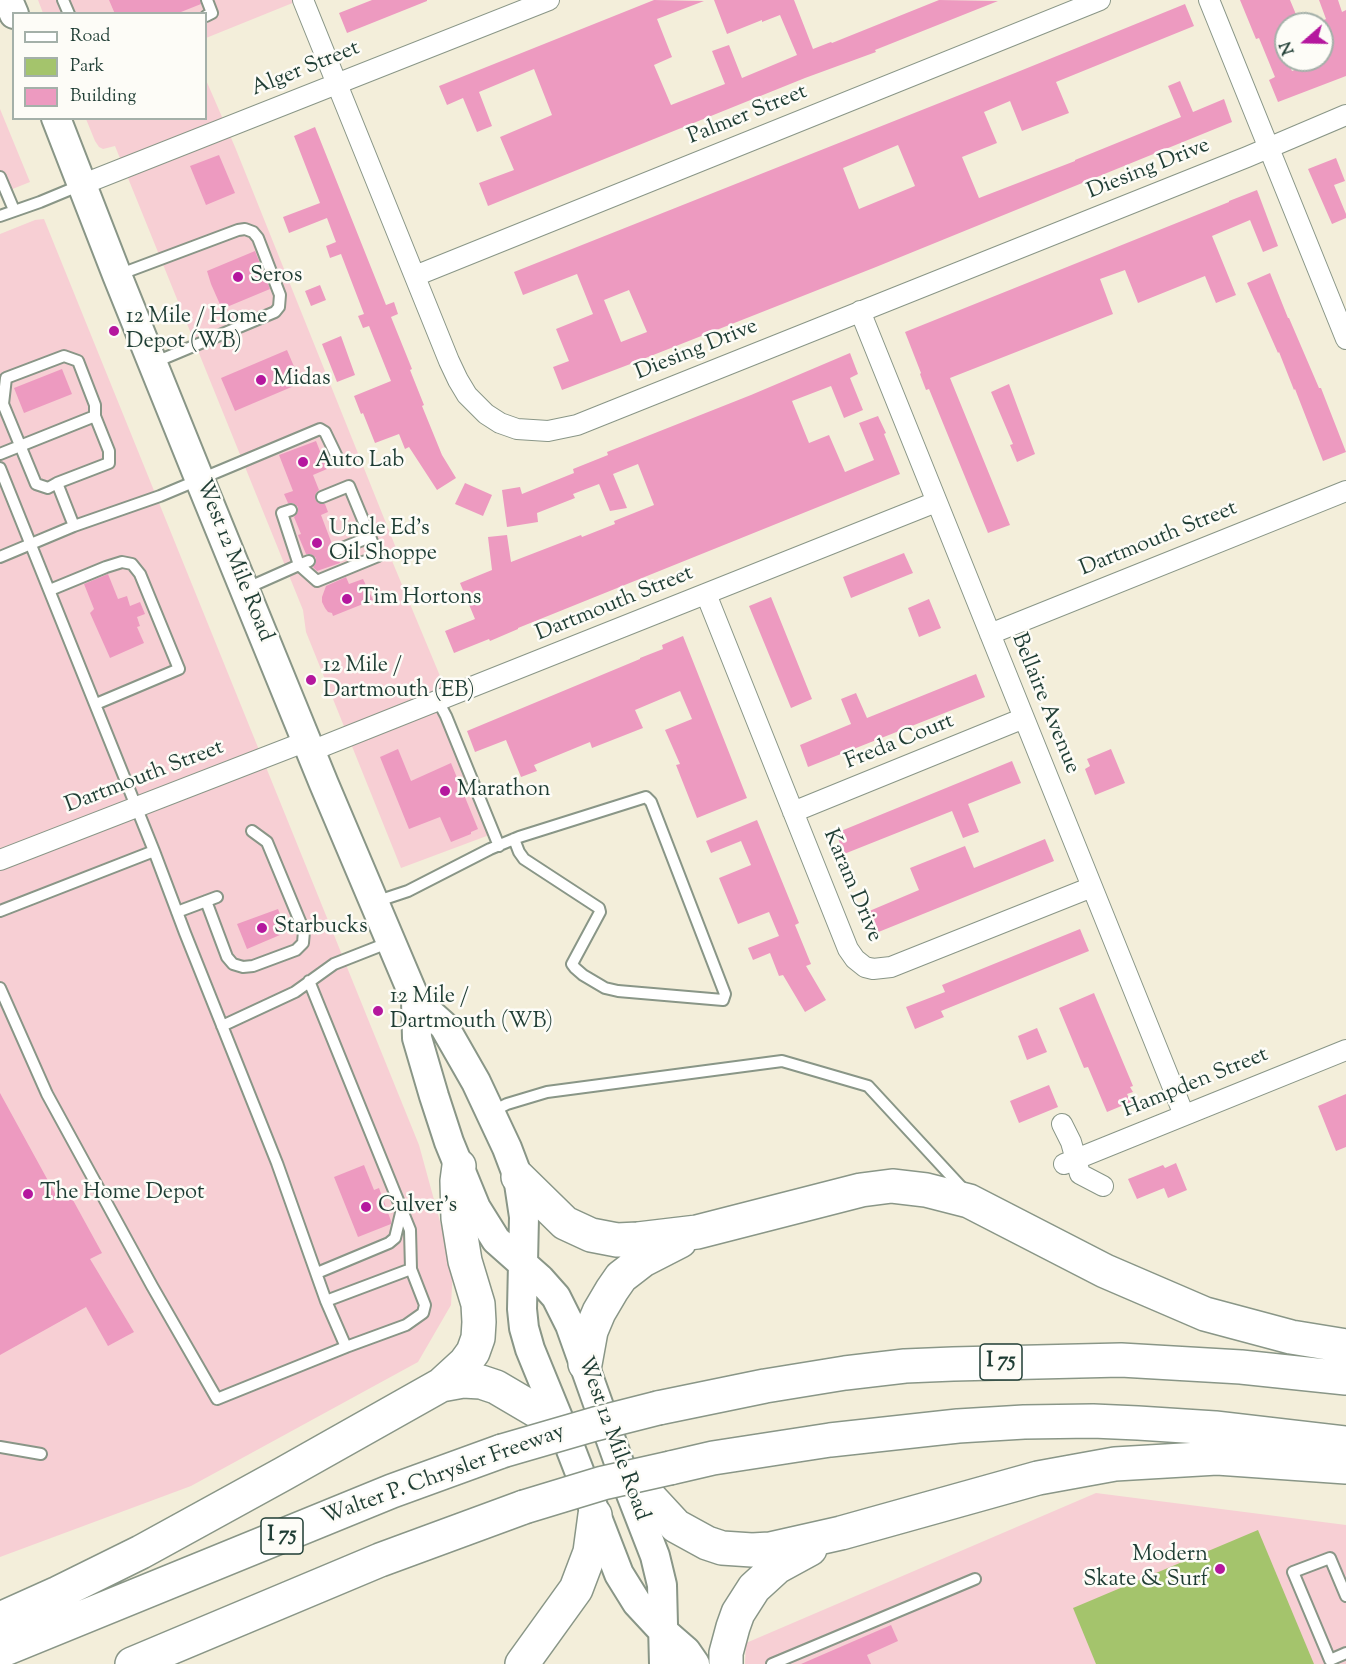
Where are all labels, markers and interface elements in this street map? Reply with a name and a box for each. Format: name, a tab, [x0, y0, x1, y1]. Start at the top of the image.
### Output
legend	[12, 12, 207, 120]
north arrow	[1274, 12, 1334, 72]
text: Road	[70, 24, 110, 50]
street label: Alger Street	[248, 36, 364, 104]
text: N	[1276, 38, 1301, 58]
text: Park	[70, 54, 104, 80]
street label: Palmer Street	[684, 80, 812, 152]
text: Building	[70, 84, 136, 110]
street label: Diesing Drive	[1084, 133, 1214, 207]
place label: Seros	[250, 264, 302, 290]
marker: Seros	[231, 270, 245, 284]
place label: 12 Mile / Home Depot (WB)	[126, 305, 267, 356]
street label: Diesing Drive	[632, 314, 762, 388]
marker: 12 Mile / Home Depot (WB)	[107, 324, 121, 338]
place label: Midas	[273, 367, 331, 393]
marker: Midas	[254, 373, 268, 387]
place label: Auto Lab	[315, 449, 404, 475]
marker: Auto Lab	[296, 455, 310, 469]
street label: West 12 Mile Road	[188, 476, 278, 646]
street label: Dartmouth Street	[1076, 496, 1242, 584]
place label: Uncle Ed's Oil Shoppe	[329, 517, 437, 568]
marker: Uncle Ed's Oil Shoppe	[310, 536, 324, 550]
street label: Dartmouth Street	[532, 561, 698, 649]
place label: Tim Hortons	[359, 586, 481, 612]
marker: Tim Hortons	[340, 592, 354, 606]
street label: Bellaire Avenue	[1004, 630, 1084, 778]
place label: 12 Mile / Dartmouth (EB)	[323, 654, 475, 706]
marker: 12 Mile / Dartmouth (EB)	[304, 673, 318, 687]
street label: Freda Court	[842, 709, 958, 777]
street label: Dartmouth Street	[62, 736, 228, 820]
place label: Marathon	[457, 778, 550, 804]
marker: Marathon	[438, 784, 452, 798]
street label: Karam Drive	[815, 826, 887, 946]
place label: Starbucks	[274, 915, 368, 941]
marker: Starbucks	[255, 921, 269, 935]
place label: 12 Mile / Dartmouth (WB)	[390, 985, 553, 1036]
marker: 12 Mile / Dartmouth (WB)	[371, 1004, 385, 1018]
street label: Hampden Street	[1119, 1043, 1273, 1125]
place label: The Home Depot	[40, 1181, 205, 1207]
marker: The Home Depot	[21, 1187, 35, 1201]
place label: Culver's	[378, 1194, 457, 1220]
marker: Culver's	[359, 1200, 373, 1214]
road number: I 75	[980, 1344, 1022, 1380]
street label: West 12 Mile Road	[570, 1353, 654, 1525]
street label: Walter P. Chrysler Freeway	[319, 1420, 569, 1532]
road number: I 75	[261, 1518, 303, 1554]
place label: Modern Skate & Surf	[1083, 1543, 1208, 1594]
marker: Modern Skate & Surf	[1213, 1562, 1227, 1576]

